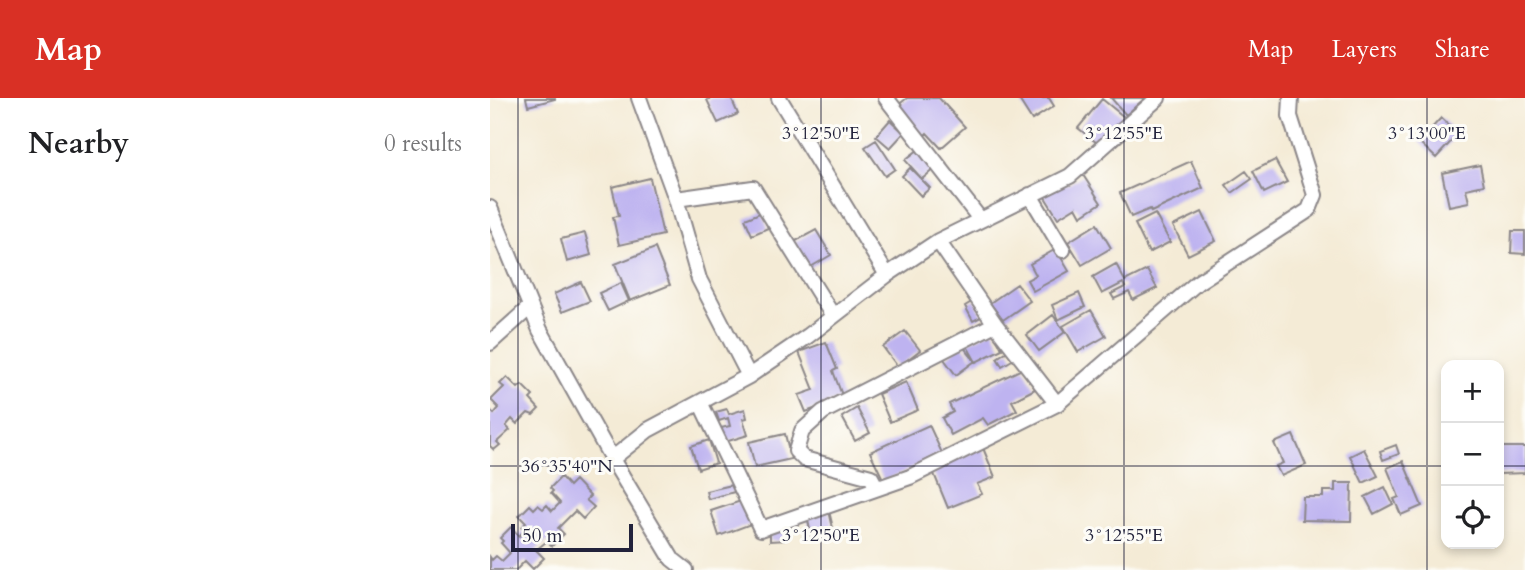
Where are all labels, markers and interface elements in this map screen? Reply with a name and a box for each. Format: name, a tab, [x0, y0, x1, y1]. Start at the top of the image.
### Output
text: Map	[35, 27, 102, 72]
text: Map	[1248, 33, 1294, 66]
text: Layers	[1332, 33, 1397, 66]
text: Share	[1435, 33, 1490, 66]
text: 3°12'50"E	[782, 121, 860, 146]
text: 3°12'55"E	[1085, 121, 1163, 146]
text: 3°13'00"E	[1388, 121, 1466, 146]
text: Nearby	[28, 123, 129, 164]
text: 0 results	[384, 128, 462, 159]
map controls	[1441, 360, 1504, 549]
button: +	[1441, 360, 1504, 423]
button: −	[1441, 423, 1504, 486]
text: 36°35'40"N	[521, 454, 613, 479]
button: locate	[1441, 486, 1504, 549]
scale bar	[511, 521, 634, 553]
text: 50 m	[522, 523, 563, 549]
text: 3°12'50"E	[782, 523, 860, 548]
text: 3°12'55"E	[1085, 523, 1163, 548]

